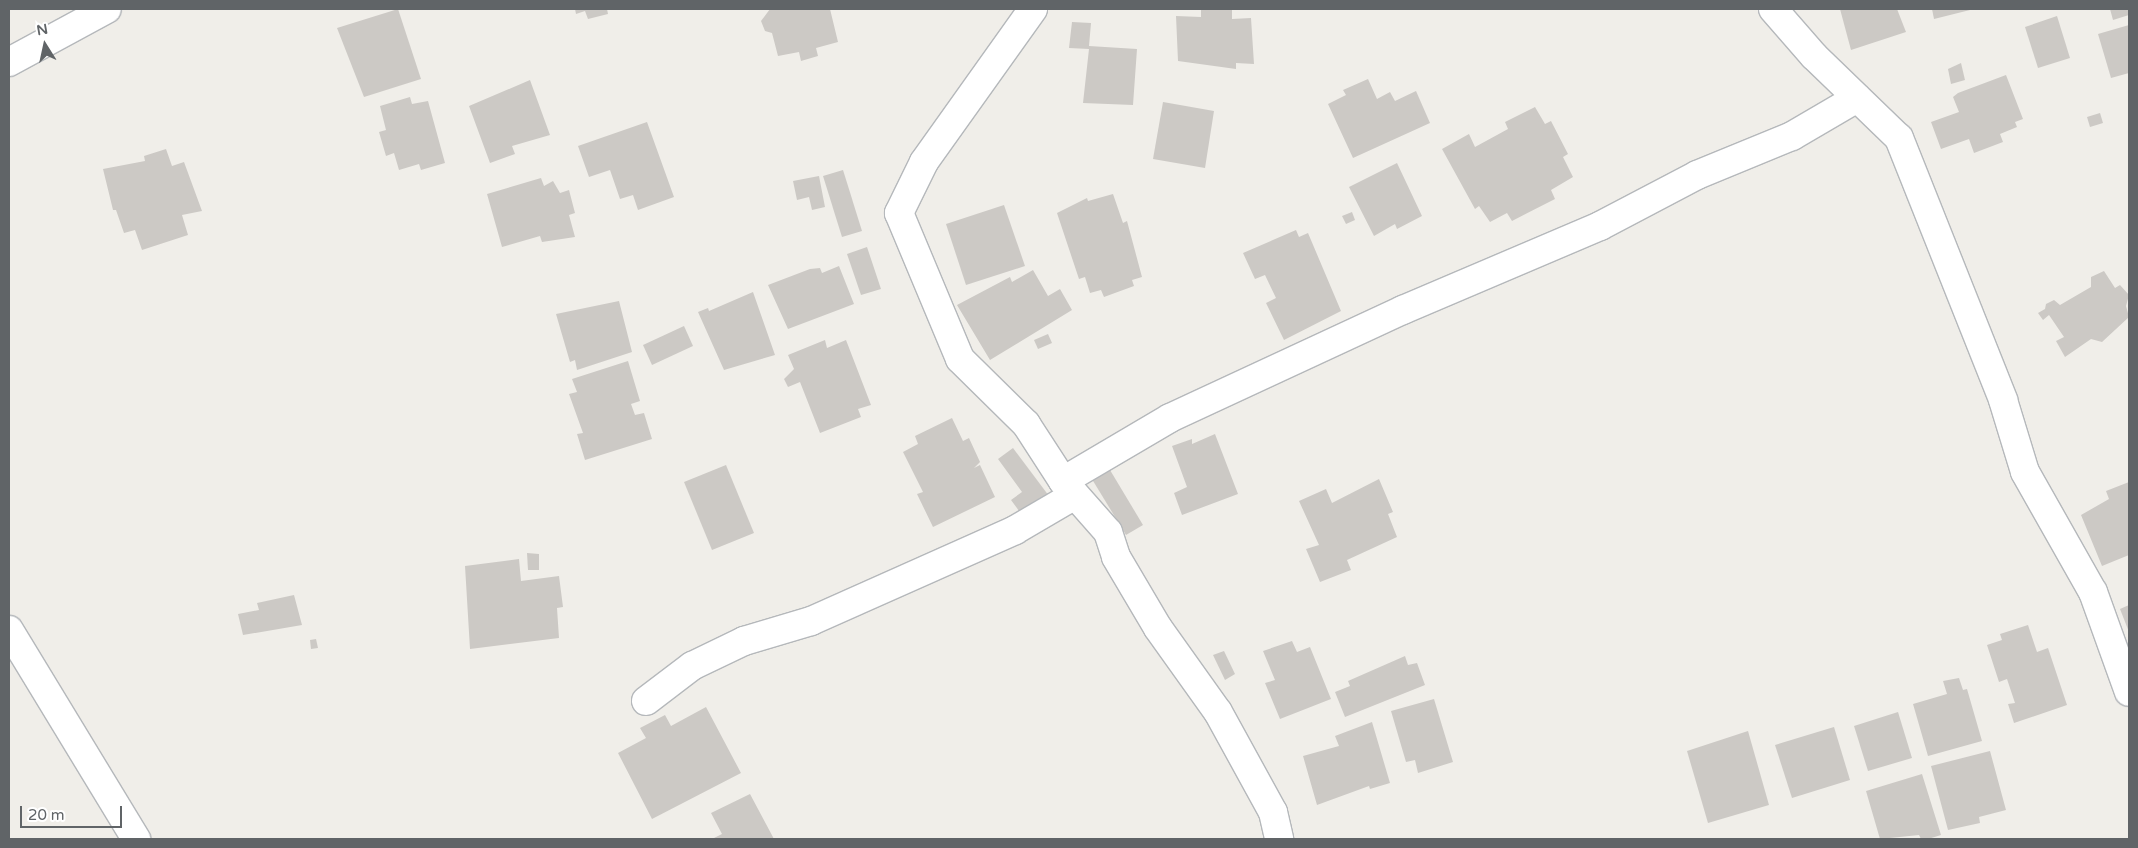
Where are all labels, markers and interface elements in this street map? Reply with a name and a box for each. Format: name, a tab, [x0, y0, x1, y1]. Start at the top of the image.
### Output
north arrow	[20, 20, 70, 70]
text: N	[35, 20, 49, 39]
scale bar	[22, 796, 125, 828]
text: 20 m	[28, 806, 65, 824]

